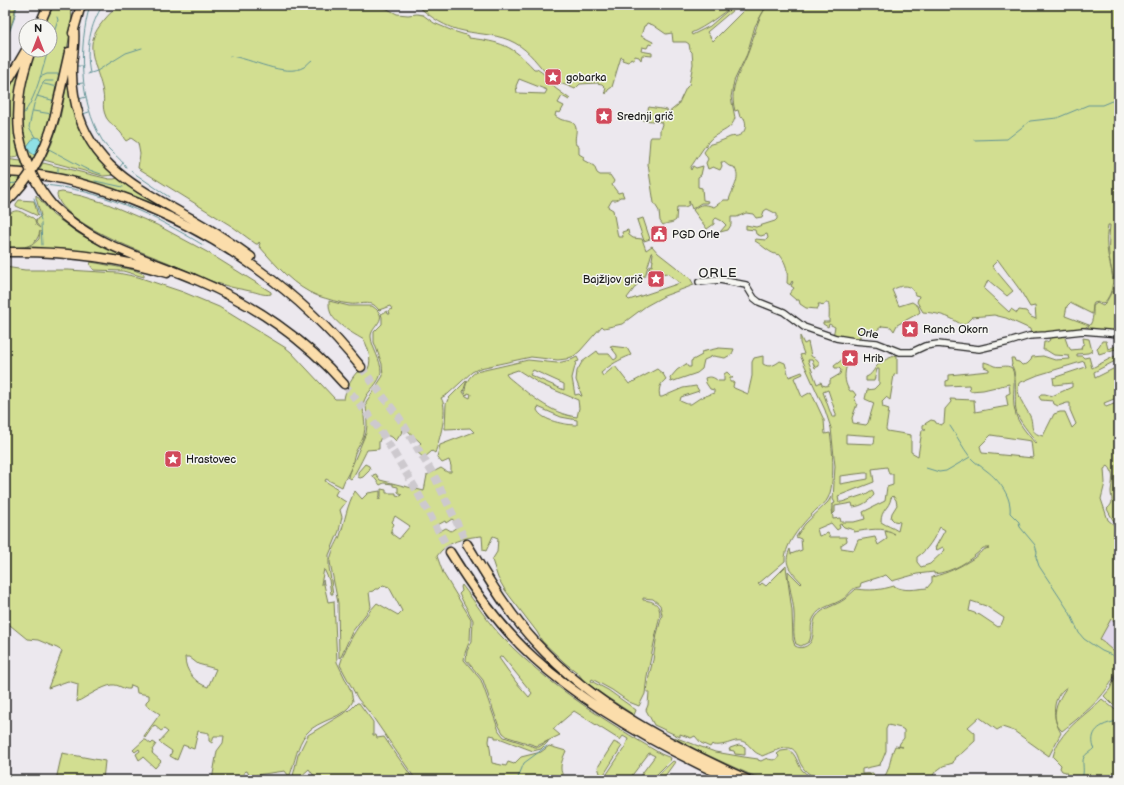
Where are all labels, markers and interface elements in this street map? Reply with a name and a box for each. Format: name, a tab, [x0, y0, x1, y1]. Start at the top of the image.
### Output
north arrow	[18, 18, 58, 58]
text: N	[34, 22, 42, 35]
place icon: gobarka	[543, 67, 563, 87]
place label: gobarka	[566, 71, 606, 84]
place icon: Srednji grič	[594, 106, 614, 126]
place label: Srednji grič	[617, 110, 673, 123]
public building icon: PGD Orle	[649, 224, 669, 244]
place label: PGD Orle	[672, 228, 720, 241]
district label: ORLE	[698, 265, 738, 281]
place icon: Bajžljov grič	[646, 269, 666, 289]
place label: Bajžljov grič	[583, 273, 643, 286]
place icon: Ranch Okorn	[900, 319, 920, 339]
place label: Ranch Okorn	[923, 323, 988, 336]
street label: Orle	[856, 325, 880, 342]
place icon: Hrib	[840, 348, 860, 368]
place label: Hrib	[863, 352, 884, 365]
place icon: Hrastovec	[163, 449, 183, 469]
place label: Hrastovec	[186, 453, 236, 466]

